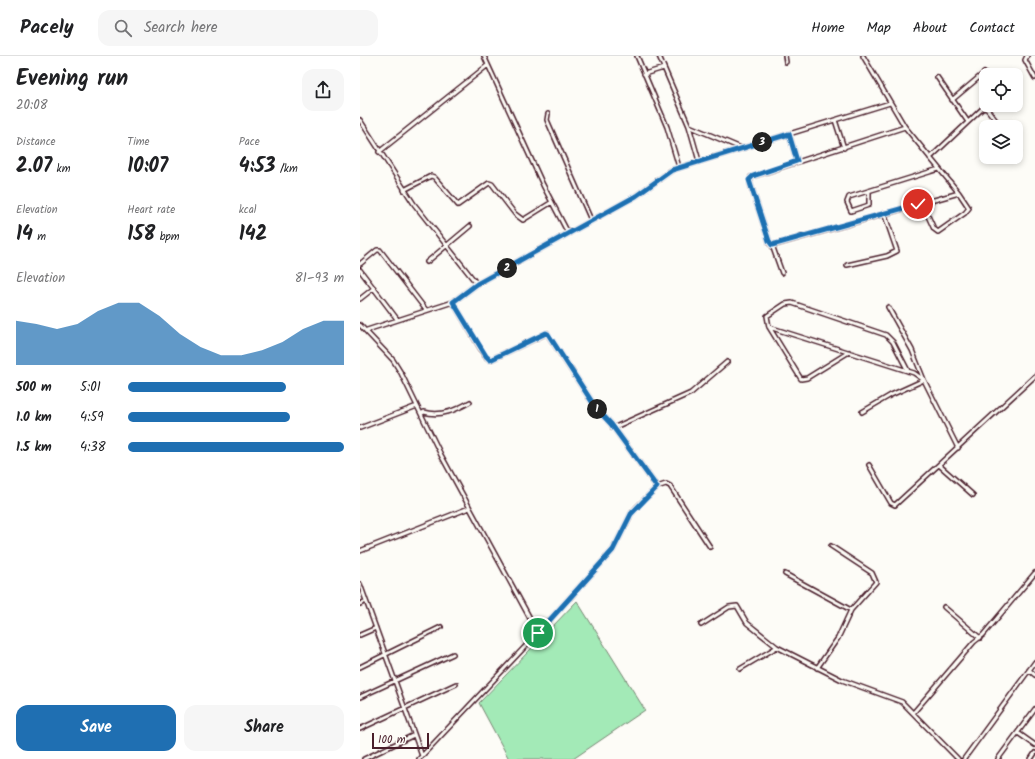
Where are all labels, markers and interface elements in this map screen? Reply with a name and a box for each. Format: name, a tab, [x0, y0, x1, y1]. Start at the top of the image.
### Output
search box	[98, 10, 378, 46]
text: Pacely	[20, 13, 74, 43]
text: Search here	[144, 16, 218, 40]
icon: search	[112, 17, 134, 39]
text: Home	[811, 17, 845, 39]
text: Map	[867, 17, 891, 39]
text: About	[913, 17, 947, 39]
text: Contact	[969, 17, 1015, 39]
text: Evening run	[16, 62, 128, 97]
map controls	[979, 68, 1023, 164]
button: locate	[979, 68, 1023, 112]
button: share	[302, 69, 344, 111]
text: 20:08	[16, 95, 48, 116]
button: layers	[979, 120, 1023, 164]
pin: 3	[752, 132, 772, 152]
text: Distance	[16, 133, 56, 151]
text: Time	[127, 133, 150, 151]
text: Pace	[239, 133, 260, 151]
text: 3	[759, 133, 765, 151]
text: 2.07	[16, 151, 52, 183]
text: 10:07	[127, 151, 168, 183]
text: 4:53	[239, 151, 276, 183]
text: km	[52, 160, 70, 178]
text: /km	[276, 160, 298, 178]
pin	[901, 187, 935, 221]
icon: check	[907, 193, 929, 215]
text: Elevation	[16, 201, 58, 219]
text: Heart rate	[127, 201, 175, 219]
text: kcal	[239, 201, 257, 219]
text: 14	[16, 219, 33, 251]
text: 158	[127, 219, 155, 251]
text: 142	[239, 219, 267, 251]
text: m	[33, 228, 46, 246]
text: bpm	[155, 228, 180, 246]
pin: 2	[497, 258, 517, 278]
text: 2	[504, 259, 510, 277]
text: Elevation	[16, 268, 65, 289]
text: 81–93 m	[295, 268, 344, 289]
text: 500 m	[16, 377, 52, 398]
text: 5:01	[80, 377, 101, 398]
pin: 1	[587, 399, 607, 419]
text: 1	[595, 400, 599, 418]
text: 1.0 km	[16, 407, 52, 428]
text: 4:59	[80, 407, 104, 428]
text: 1.5 km	[16, 437, 52, 458]
text: 4:38	[80, 437, 106, 458]
pin	[521, 616, 555, 650]
icon: arrive	[527, 622, 549, 644]
button: Save	[16, 705, 176, 751]
button: Share	[184, 705, 344, 751]
scale bar	[372, 731, 429, 750]
text: 100 m	[378, 731, 406, 749]

